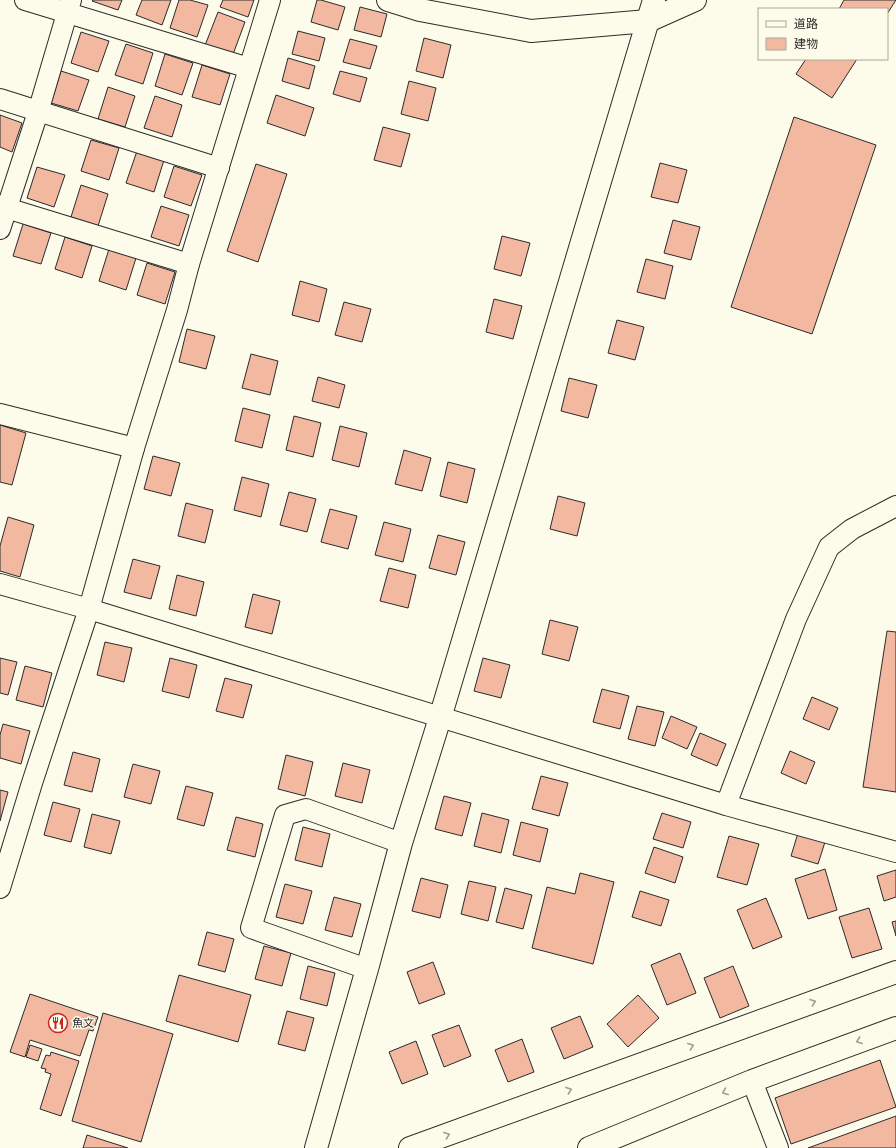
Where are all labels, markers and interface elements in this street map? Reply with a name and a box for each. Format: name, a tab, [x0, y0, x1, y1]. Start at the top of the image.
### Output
legend	[758, 8, 888, 60]
text: 道路	[794, 16, 818, 31]
text: 建物	[794, 36, 818, 51]
one-way arrow	[810, 998, 817, 1007]
restaurant icon: 魚文	[47, 1012, 69, 1034]
place label: 魚文	[72, 1016, 94, 1030]
one-way arrow	[856, 1037, 863, 1045]
one-way arrow	[688, 1043, 695, 1051]
one-way arrow	[565, 1087, 572, 1095]
one-way arrow	[721, 1087, 729, 1095]
one-way arrow	[443, 1131, 450, 1139]

